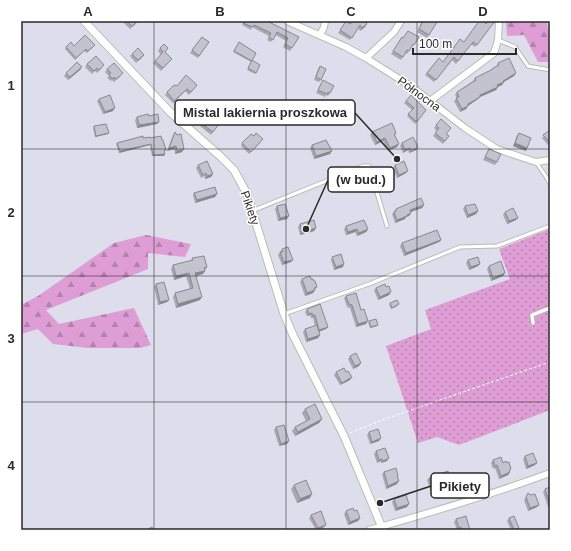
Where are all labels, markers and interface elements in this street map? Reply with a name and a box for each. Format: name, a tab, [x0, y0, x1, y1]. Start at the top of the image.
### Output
text: A	[83, 4, 93, 19]
text: B	[215, 4, 225, 19]
text: C	[346, 4, 356, 19]
text: D	[478, 4, 488, 19]
scale bar	[413, 30, 516, 56]
text: 100 m	[419, 37, 452, 51]
street label: Północna	[395, 74, 444, 115]
text: 1	[7, 78, 15, 93]
callout: Mistal lakiernia proszkowa	[175, 100, 355, 125]
text: Mistal lakiernia proszkowa	[183, 105, 348, 120]
callout: (w bud.)	[328, 167, 394, 192]
text: (w bud.)	[336, 172, 386, 187]
street label: Pikiety	[238, 189, 262, 227]
text: 2	[7, 205, 15, 220]
text: 3	[7, 331, 15, 346]
text: 4	[7, 458, 15, 473]
callout: Pikiety	[431, 473, 489, 498]
text: Pikiety	[439, 479, 482, 494]

